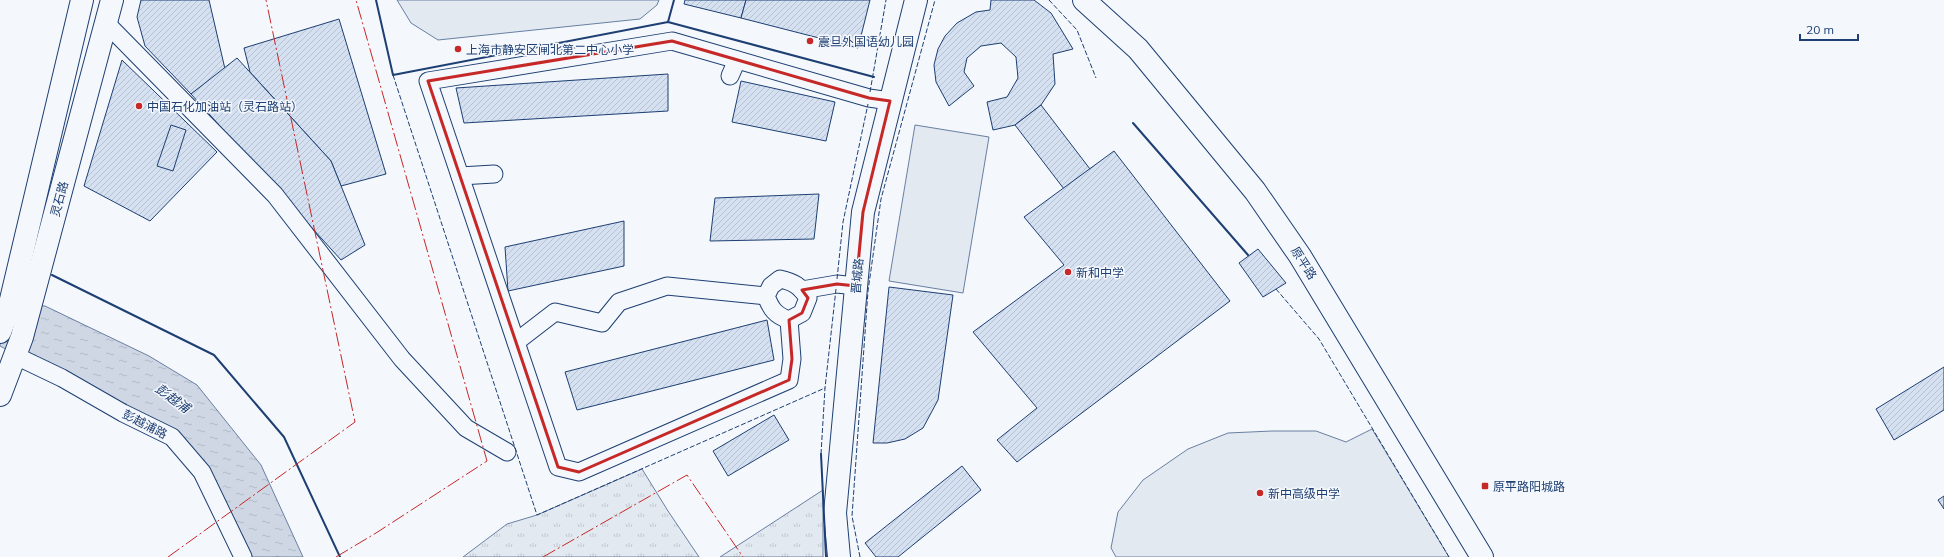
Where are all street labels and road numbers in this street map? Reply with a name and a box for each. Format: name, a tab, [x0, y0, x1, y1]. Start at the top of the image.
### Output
street label: 灵石路	[47, 180, 71, 218]
street label: 原平路	[1288, 244, 1320, 282]
street label: 晋城路	[848, 257, 866, 295]
street label: 彭越浦路	[120, 406, 170, 442]

